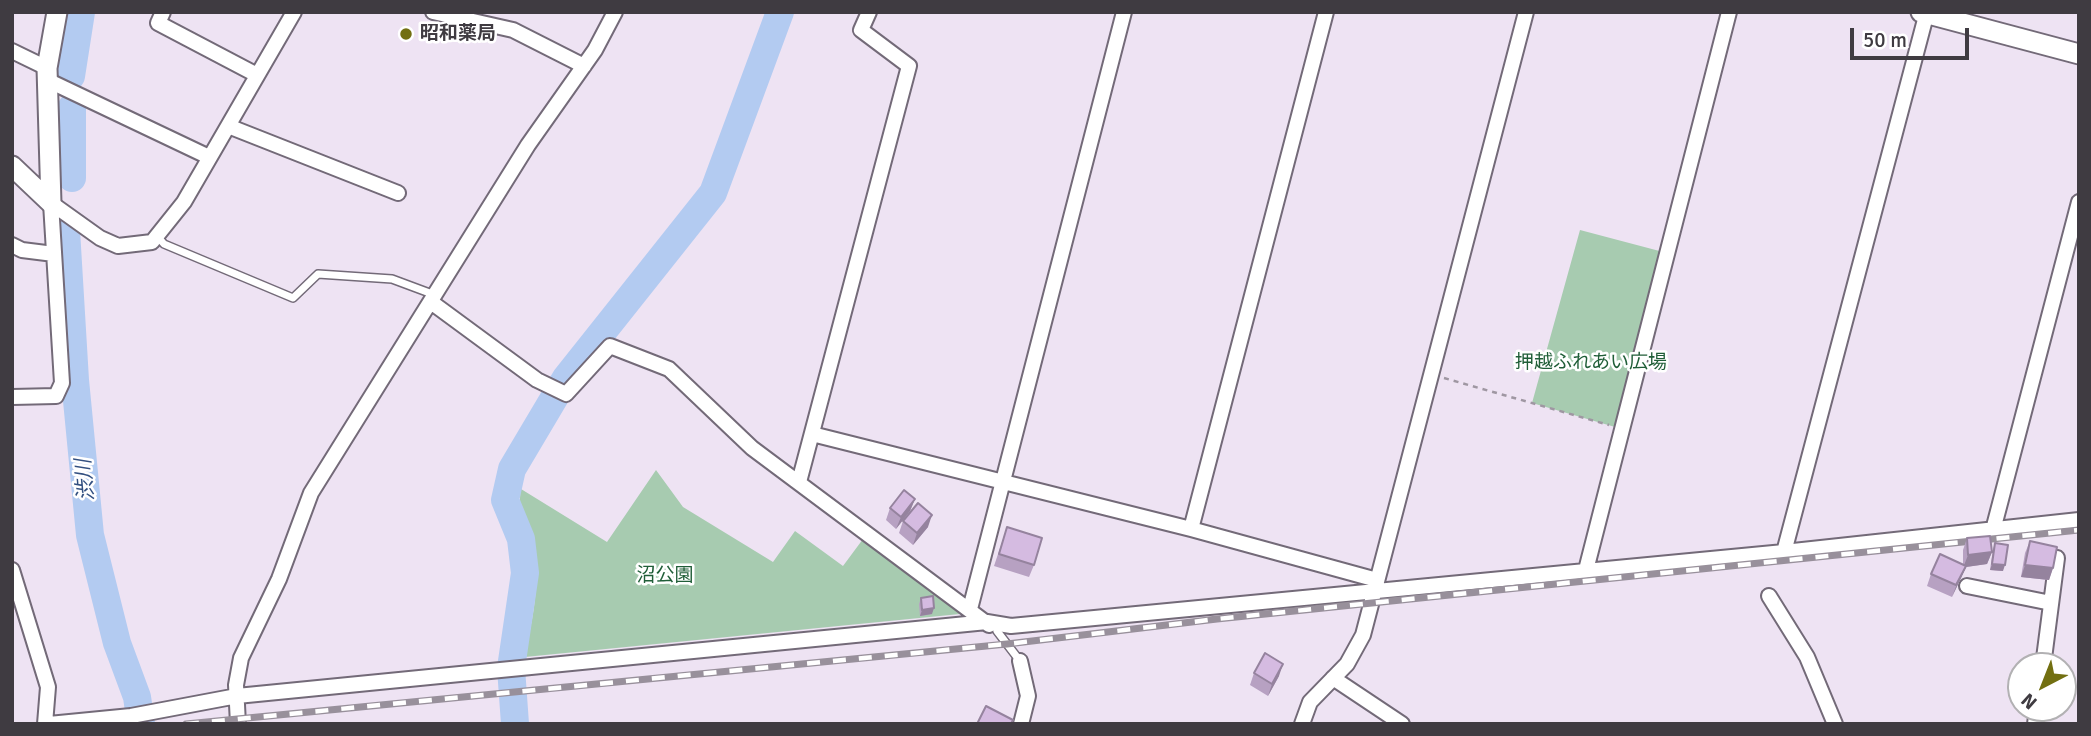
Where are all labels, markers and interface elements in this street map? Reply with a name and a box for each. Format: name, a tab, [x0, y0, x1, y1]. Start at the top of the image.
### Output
scale bar	[1853, 14, 1972, 58]
place label: 昭和薬局	[420, 23, 496, 45]
marker: 昭和薬局	[398, 26, 414, 42]
text: 50 m	[1863, 27, 1907, 53]
park label: 押越ふれあい広場	[1515, 352, 1667, 374]
water label: 渋川	[72, 458, 100, 502]
park label: 沼公園	[637, 565, 693, 587]
north arrow	[2007, 652, 2077, 722]
text: N	[2016, 688, 2042, 714]

